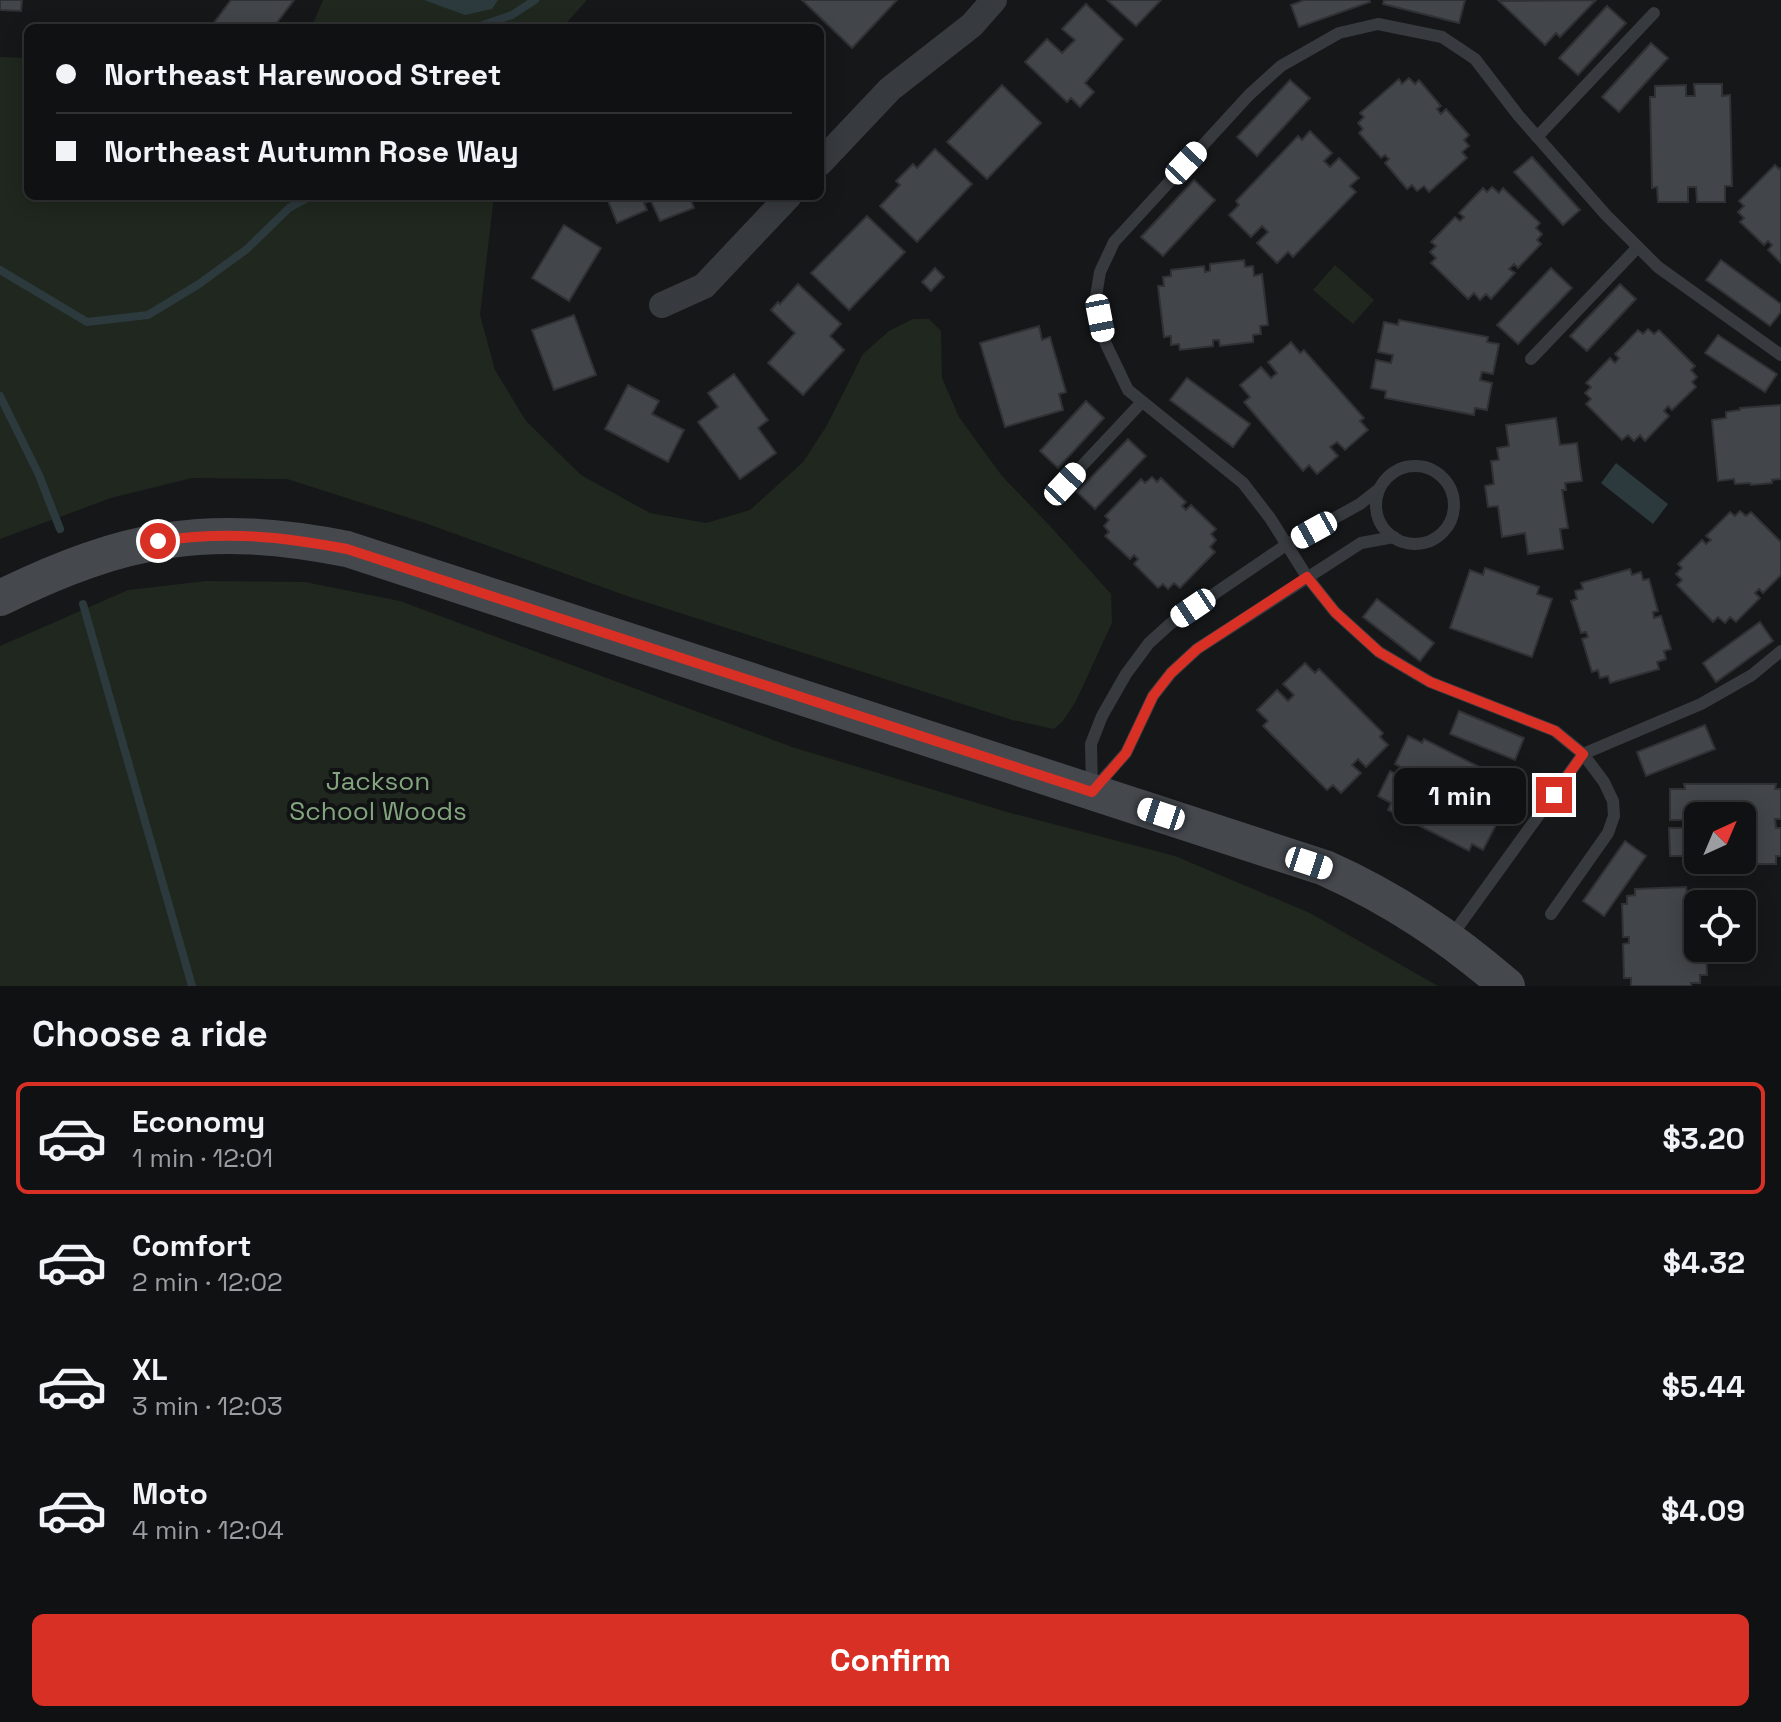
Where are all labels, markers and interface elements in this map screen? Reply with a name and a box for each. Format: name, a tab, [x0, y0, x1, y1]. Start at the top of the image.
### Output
text: Northeast Harewood Street	[104, 55, 501, 94]
text: Northeast Autumn Rose Way	[104, 132, 519, 171]
car	[1161, 137, 1211, 189]
car	[1084, 292, 1116, 344]
car	[1040, 458, 1090, 510]
car	[1287, 508, 1341, 552]
route start	[140, 523, 176, 559]
car	[1166, 585, 1220, 631]
park label: Jackson School Woods	[289, 764, 467, 828]
callout: 1 min	[1394, 767, 1526, 823]
route end	[1536, 777, 1572, 813]
text: 1 min	[1428, 779, 1492, 813]
car	[1134, 795, 1188, 833]
north arrow	[1684, 802, 1756, 874]
map controls	[1684, 802, 1756, 962]
car	[1282, 844, 1336, 882]
button: locate	[1684, 890, 1756, 962]
text: Choose a ride	[32, 1011, 268, 1057]
icon: car	[36, 1102, 108, 1174]
text: Economy	[132, 1102, 265, 1141]
text: $3.20	[1662, 1119, 1745, 1158]
text: 1 min · 12:01	[132, 1141, 273, 1175]
icon: car	[36, 1226, 108, 1298]
text: Comfort	[132, 1226, 251, 1265]
text: $4.32	[1663, 1243, 1745, 1282]
text: 2 min · 12:02	[132, 1265, 283, 1299]
icon: car	[36, 1350, 108, 1422]
text: XL	[132, 1350, 168, 1389]
text: $5.44	[1662, 1367, 1745, 1406]
text: 3 min · 12:03	[132, 1389, 283, 1423]
icon: car	[36, 1474, 108, 1546]
text: Moto	[132, 1474, 208, 1513]
text: $4.09	[1661, 1491, 1745, 1530]
text: 4 min · 12:04	[132, 1513, 284, 1547]
button: Confirm	[32, 1614, 1749, 1706]

